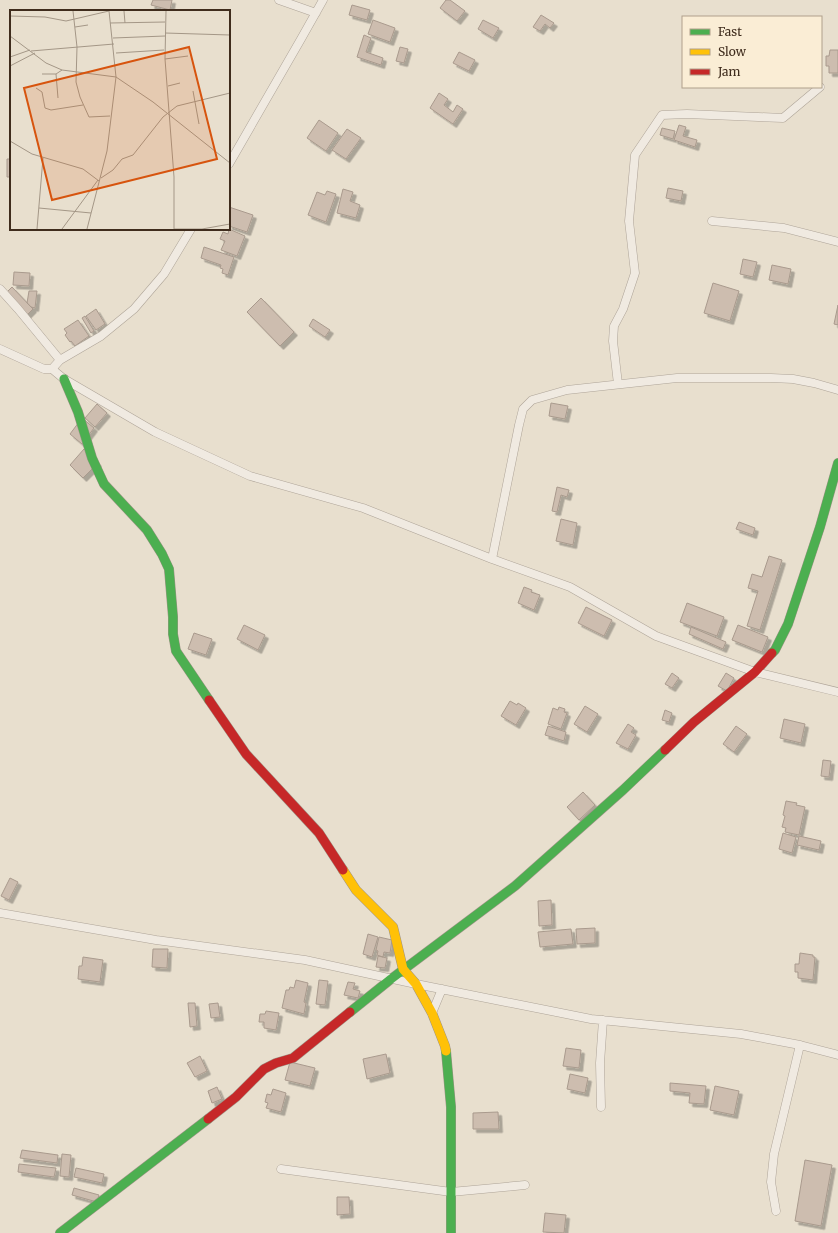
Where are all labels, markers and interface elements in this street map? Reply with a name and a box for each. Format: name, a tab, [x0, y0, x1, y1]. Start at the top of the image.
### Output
inset map	[10, 10, 230, 230]
legend	[682, 16, 822, 88]
text: Fast	[718, 24, 742, 39]
text: Slow	[718, 44, 747, 59]
text: Jam	[717, 64, 741, 79]

